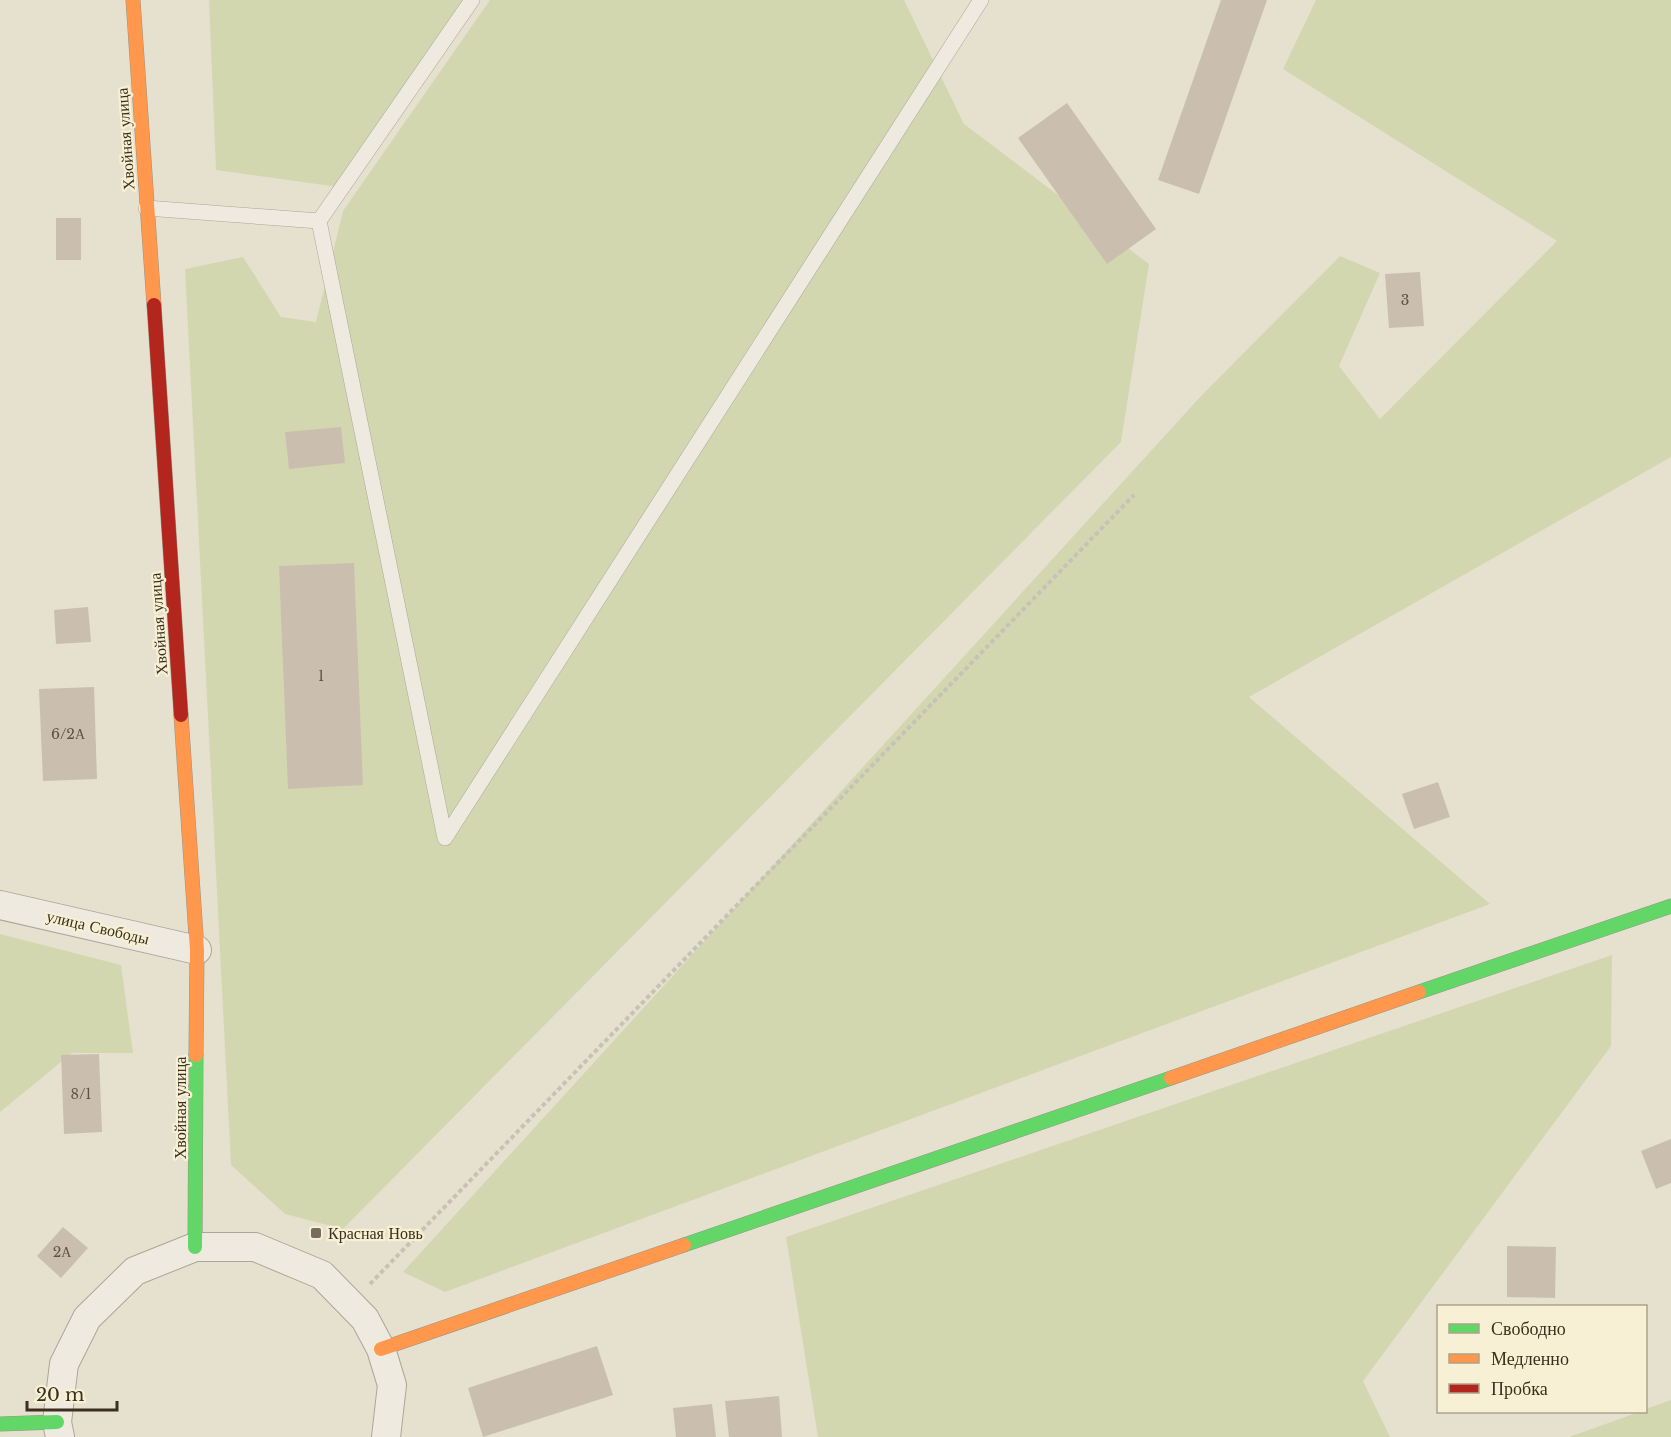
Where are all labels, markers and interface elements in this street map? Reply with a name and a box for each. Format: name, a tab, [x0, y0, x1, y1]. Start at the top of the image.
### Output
street label: Хвойная улица	[111, 87, 139, 191]
house number: 3	[1401, 291, 1409, 309]
street label: Хвойная улица	[144, 572, 172, 676]
house number: 1	[318, 667, 324, 685]
house number: 6/2А	[51, 725, 86, 743]
street label: улица Свободы	[45, 905, 152, 949]
street label: Хвойная улица	[170, 1057, 190, 1159]
house number: 8/1	[70, 1085, 92, 1103]
place label: Красная Новь	[328, 1223, 423, 1243]
marker: Красная Новь	[309, 1226, 323, 1240]
house number: 2А	[53, 1243, 72, 1261]
legend	[1437, 1305, 1647, 1413]
text: Свободно	[1491, 1318, 1566, 1340]
text: Медленно	[1491, 1348, 1569, 1370]
scale bar	[27, 1374, 117, 1412]
text: Пробка	[1491, 1378, 1548, 1400]
text: 20 m	[36, 1384, 84, 1406]

